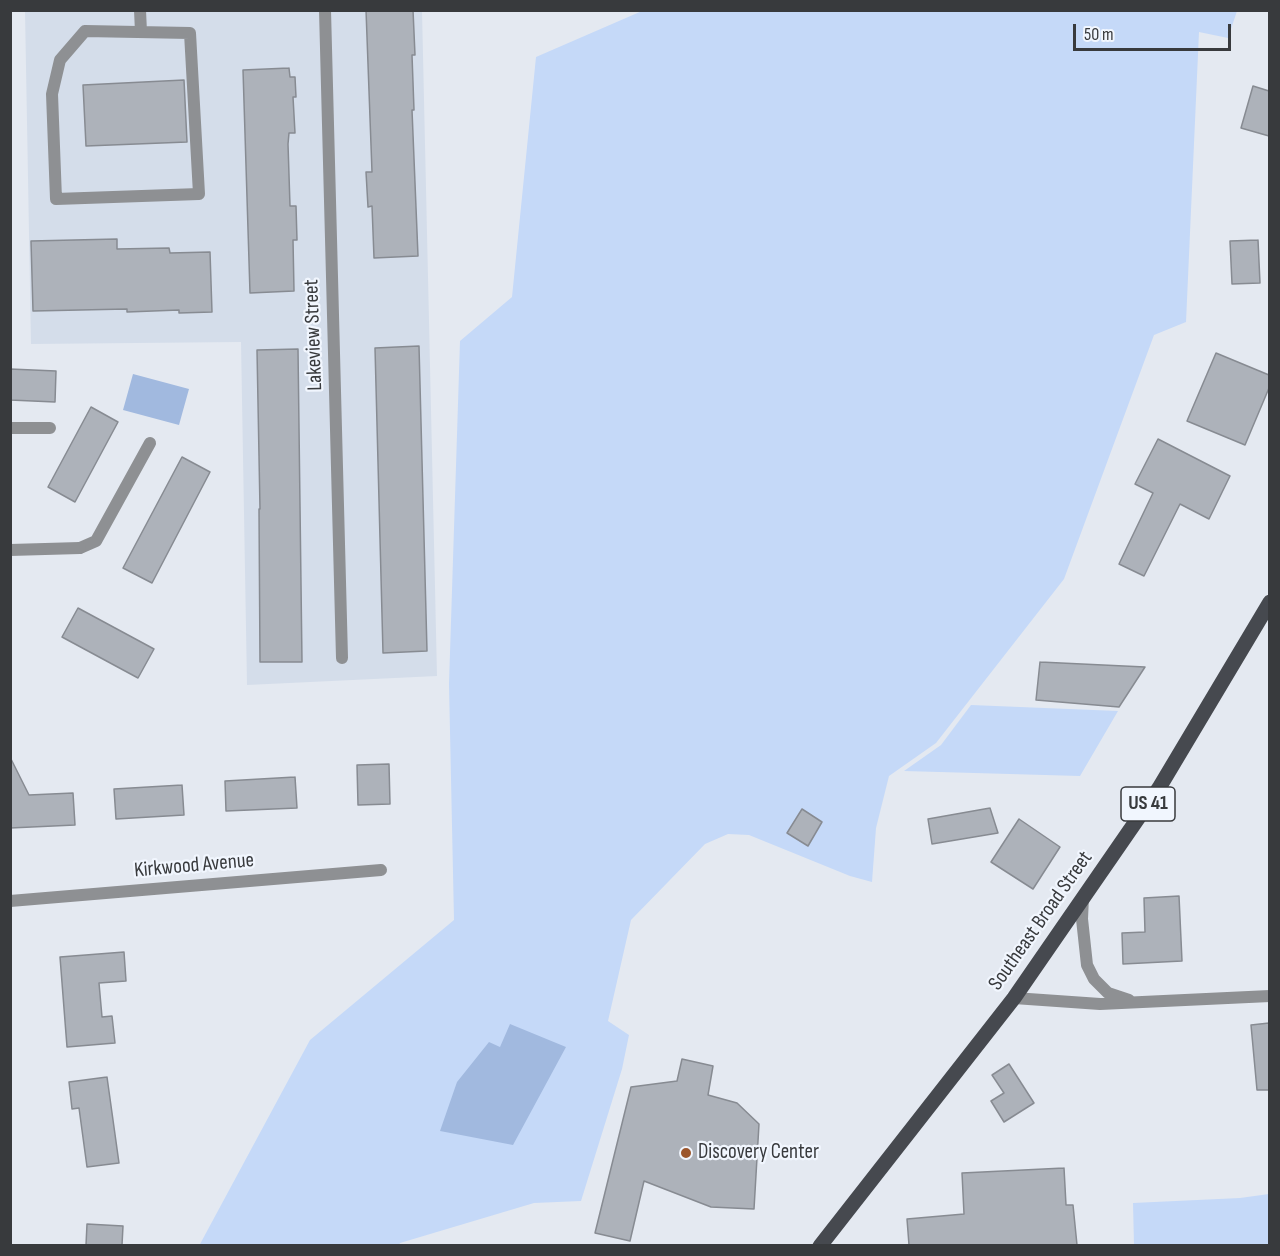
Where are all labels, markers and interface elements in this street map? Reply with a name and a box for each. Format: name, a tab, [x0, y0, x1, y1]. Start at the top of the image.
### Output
scale bar	[1076, 12, 1234, 50]
text: 50 m	[1084, 24, 1114, 45]
street label: Lakeview Street	[299, 279, 329, 391]
road number: US 41	[1121, 787, 1175, 821]
street label: Southeast Broad Street	[984, 847, 1098, 995]
street label: Kirkwood Avenue	[133, 848, 255, 884]
place label: Discovery Center	[698, 1140, 819, 1166]
marker: Discovery Center	[679, 1146, 693, 1160]

